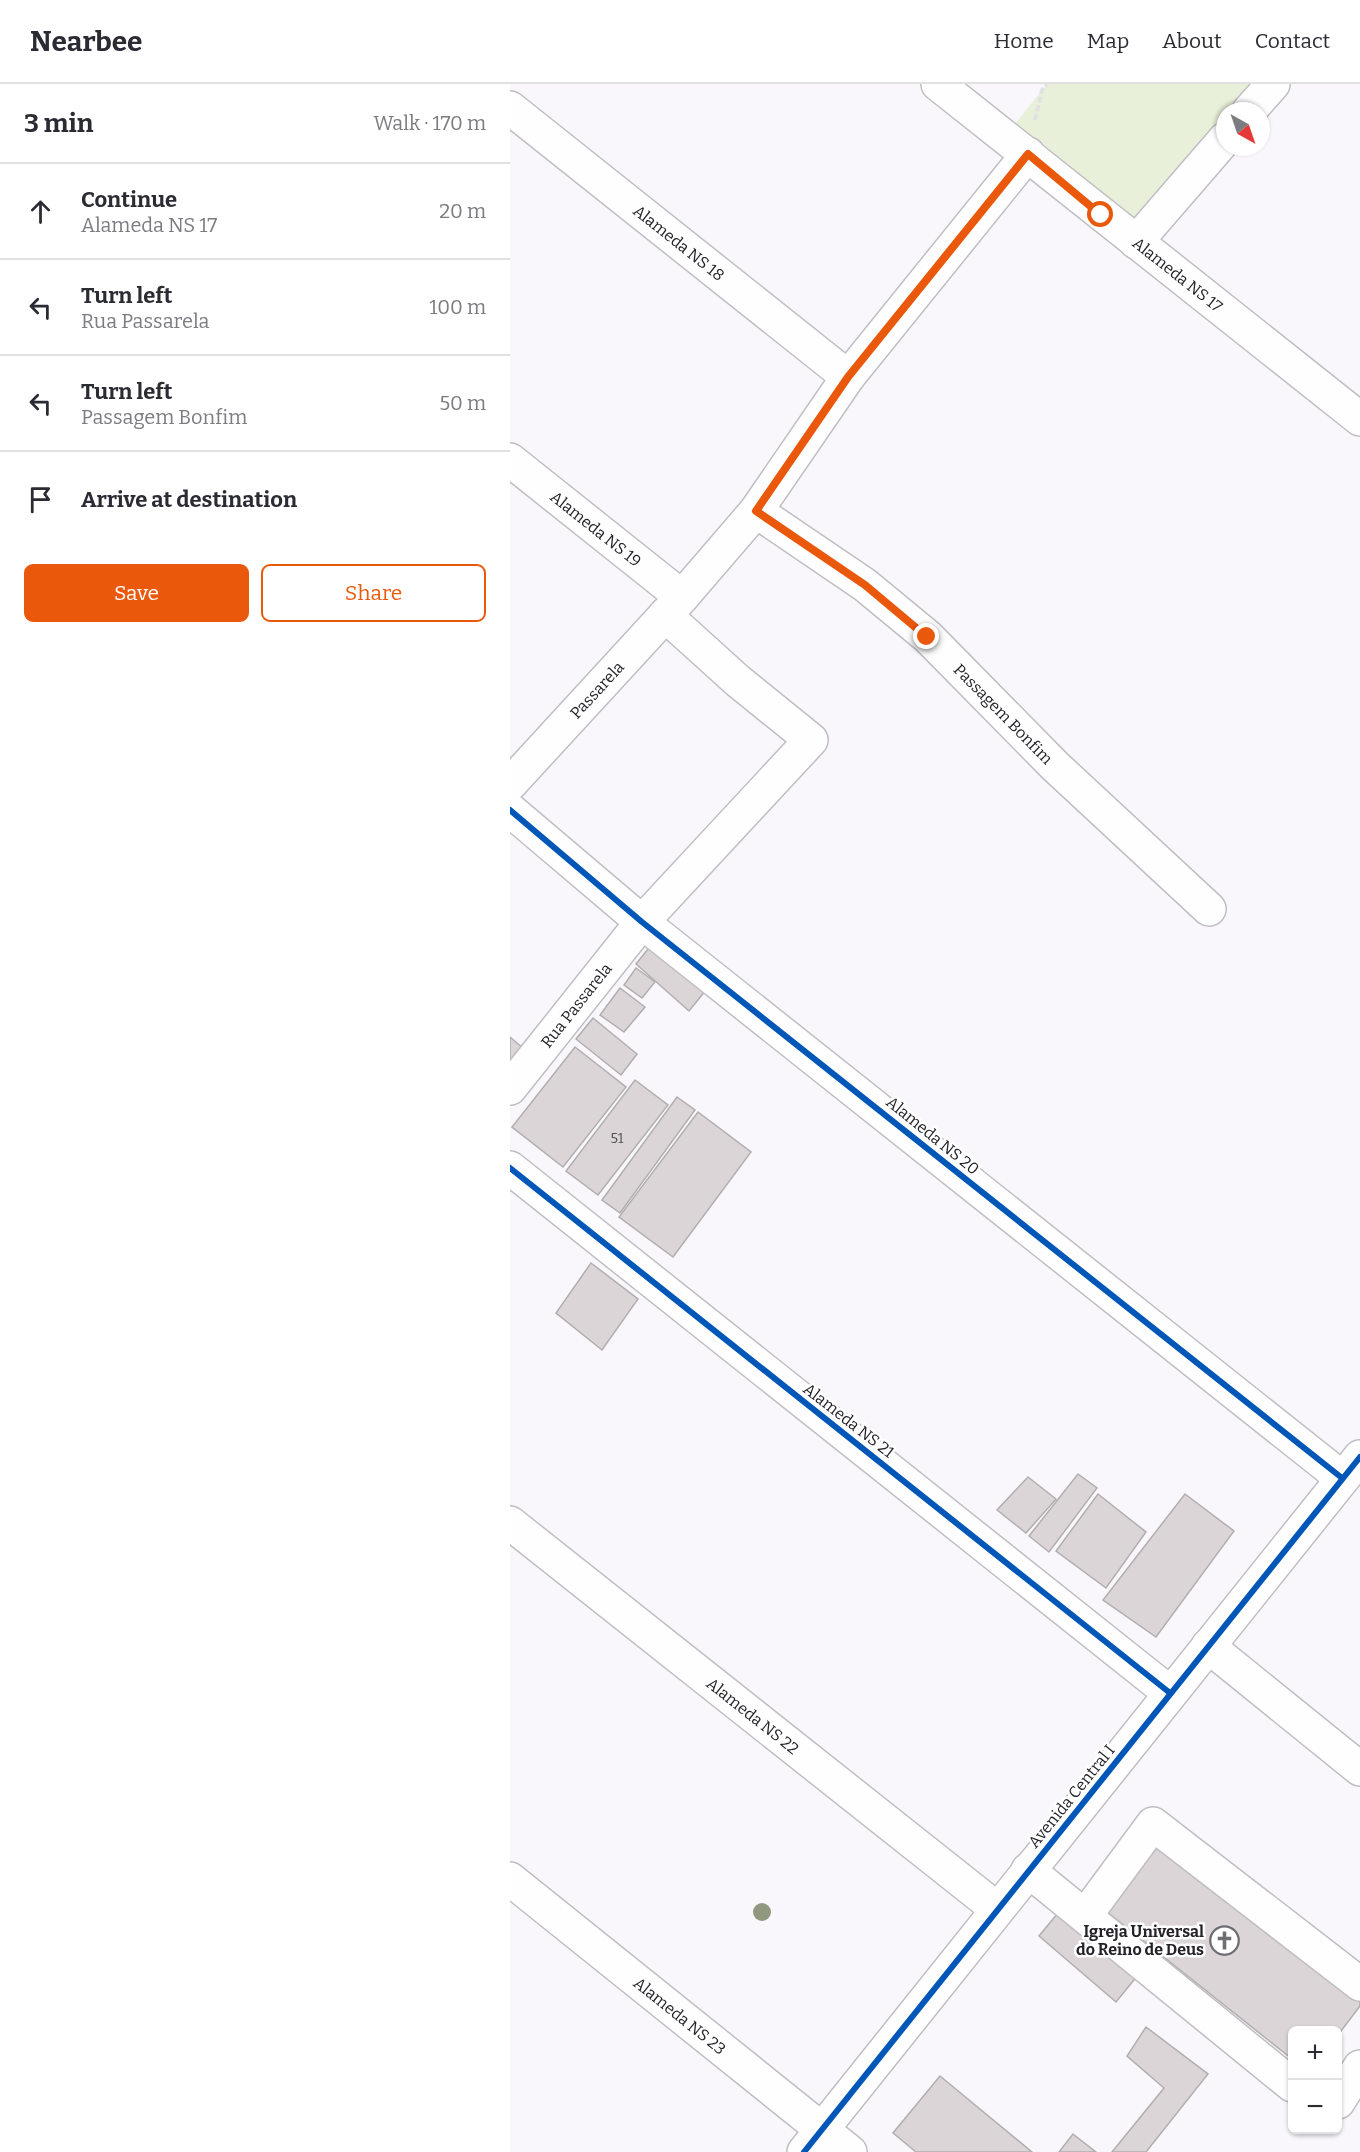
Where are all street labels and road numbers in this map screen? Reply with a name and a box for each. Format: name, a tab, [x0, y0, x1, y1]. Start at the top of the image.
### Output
street label: Alameda NS 18	[629, 201, 728, 285]
street label: Alameda NS 17	[1129, 233, 1226, 316]
street label: Alameda NS 19	[547, 487, 645, 571]
street label: Passarela	[566, 658, 628, 723]
street label: Passagem Bonfim	[950, 660, 1057, 768]
street label: Rua Passarela	[537, 959, 616, 1051]
street label: Alameda NS 20	[883, 1092, 983, 1179]
street label: Alameda NS 21	[800, 1379, 898, 1462]
street label: Alameda NS 22	[703, 1674, 803, 1758]
street label: Avenida Central I	[1024, 1741, 1119, 1852]
street label: Alameda NS 23	[630, 1973, 730, 2059]

